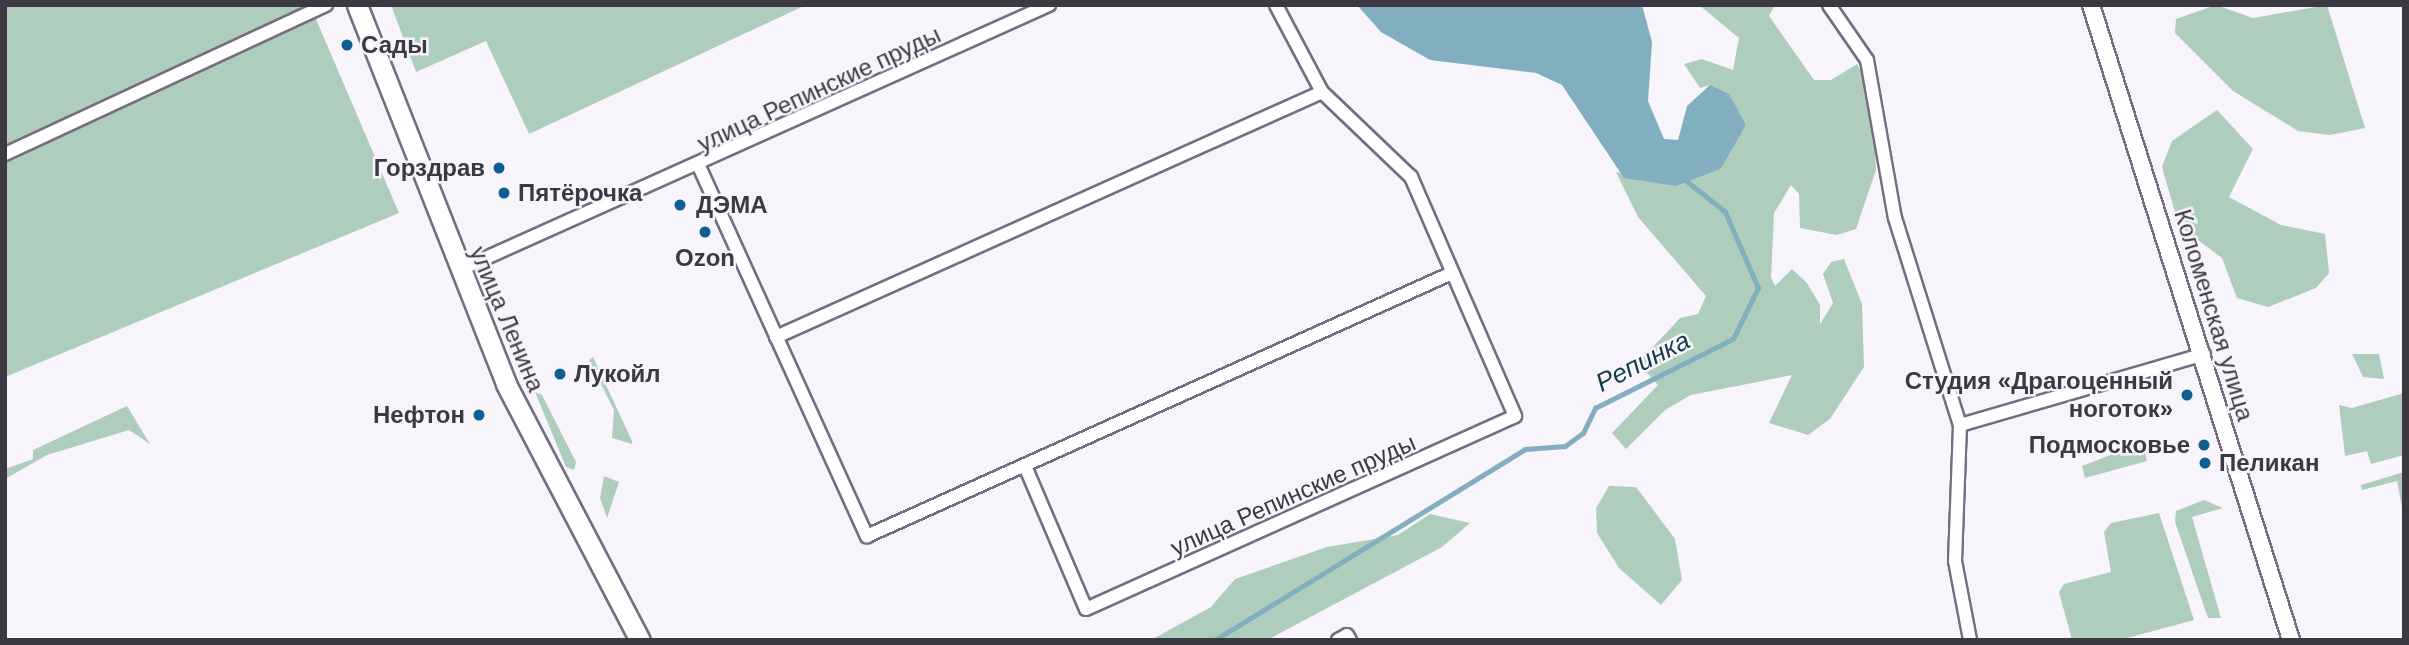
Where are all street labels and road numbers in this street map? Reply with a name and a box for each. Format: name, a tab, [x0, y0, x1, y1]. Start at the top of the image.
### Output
street label: улица Репинские пруды	[693, 20, 945, 158]
street label: Коломенская улица	[2168, 206, 2260, 424]
street label: улица Ленина	[463, 242, 551, 396]
street label: улица Репинские пруды	[1166, 428, 1420, 562]

